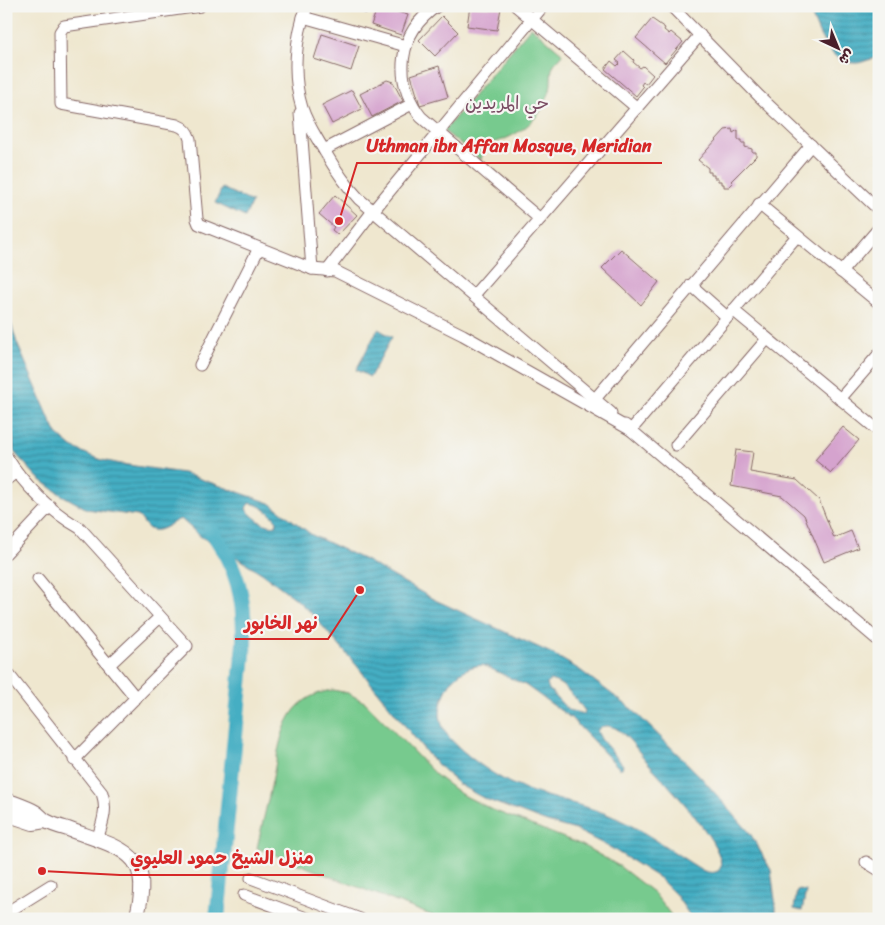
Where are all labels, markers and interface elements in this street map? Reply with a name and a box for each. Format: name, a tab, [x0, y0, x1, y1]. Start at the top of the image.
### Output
north arrow	[812, 22, 862, 72]
text: ش	[832, 43, 861, 71]
district label: حي المريدين	[465, 87, 549, 119]
callout: Uthman ibn Affan Mosque, Meridian	[357, 130, 662, 163]
text: Uthman ibn Affan Mosque, Meridian	[367, 130, 652, 162]
callout: نهر الخابور	[235, 606, 328, 639]
text: نهر الخابور	[242, 607, 318, 639]
callout: منزل الشيخ حمود العليوي	[120, 842, 324, 875]
text: منزل الشيخ حمود العليوي	[130, 842, 314, 874]

